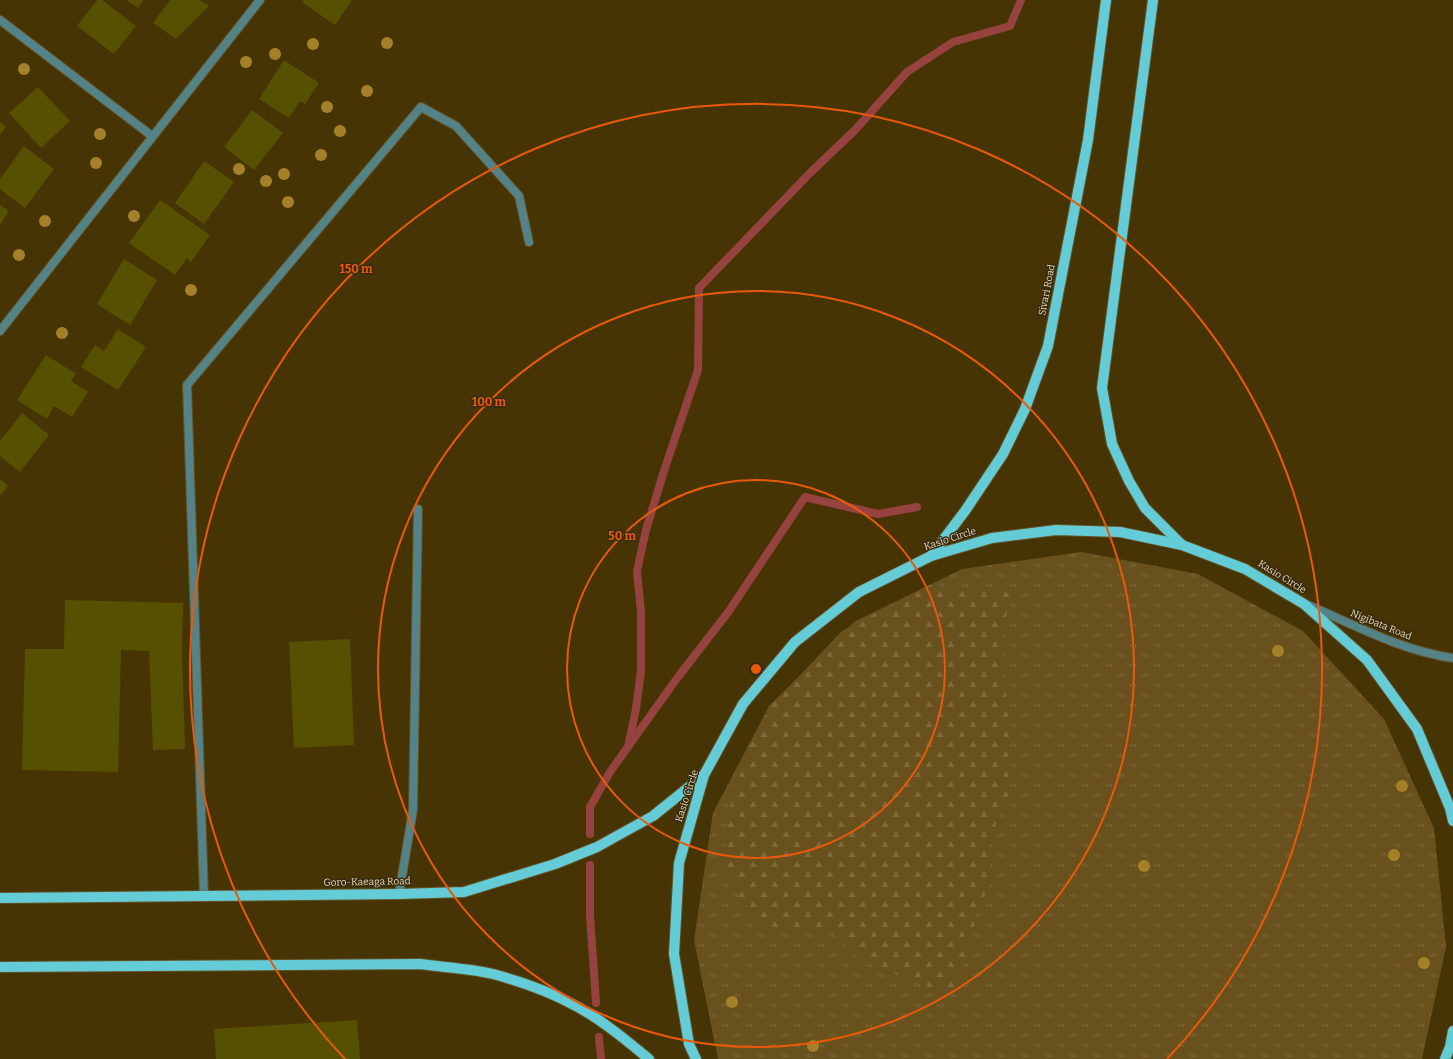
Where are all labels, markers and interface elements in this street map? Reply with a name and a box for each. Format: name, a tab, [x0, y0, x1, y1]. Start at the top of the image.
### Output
text: 150 m	[340, 262, 373, 276]
street label: Sivari Road	[1036, 263, 1058, 317]
text: 100 m	[472, 395, 507, 409]
street label: Kasio Circle	[922, 525, 978, 553]
text: 50 m	[608, 529, 636, 543]
street label: Kasio Circle	[1256, 558, 1308, 596]
street label: Nigibata Road	[1349, 607, 1413, 643]
centre of rings	[749, 662, 763, 676]
street label: Kasio Circle	[673, 768, 701, 824]
street label: Goro-Kaeaga Road	[323, 875, 411, 889]

